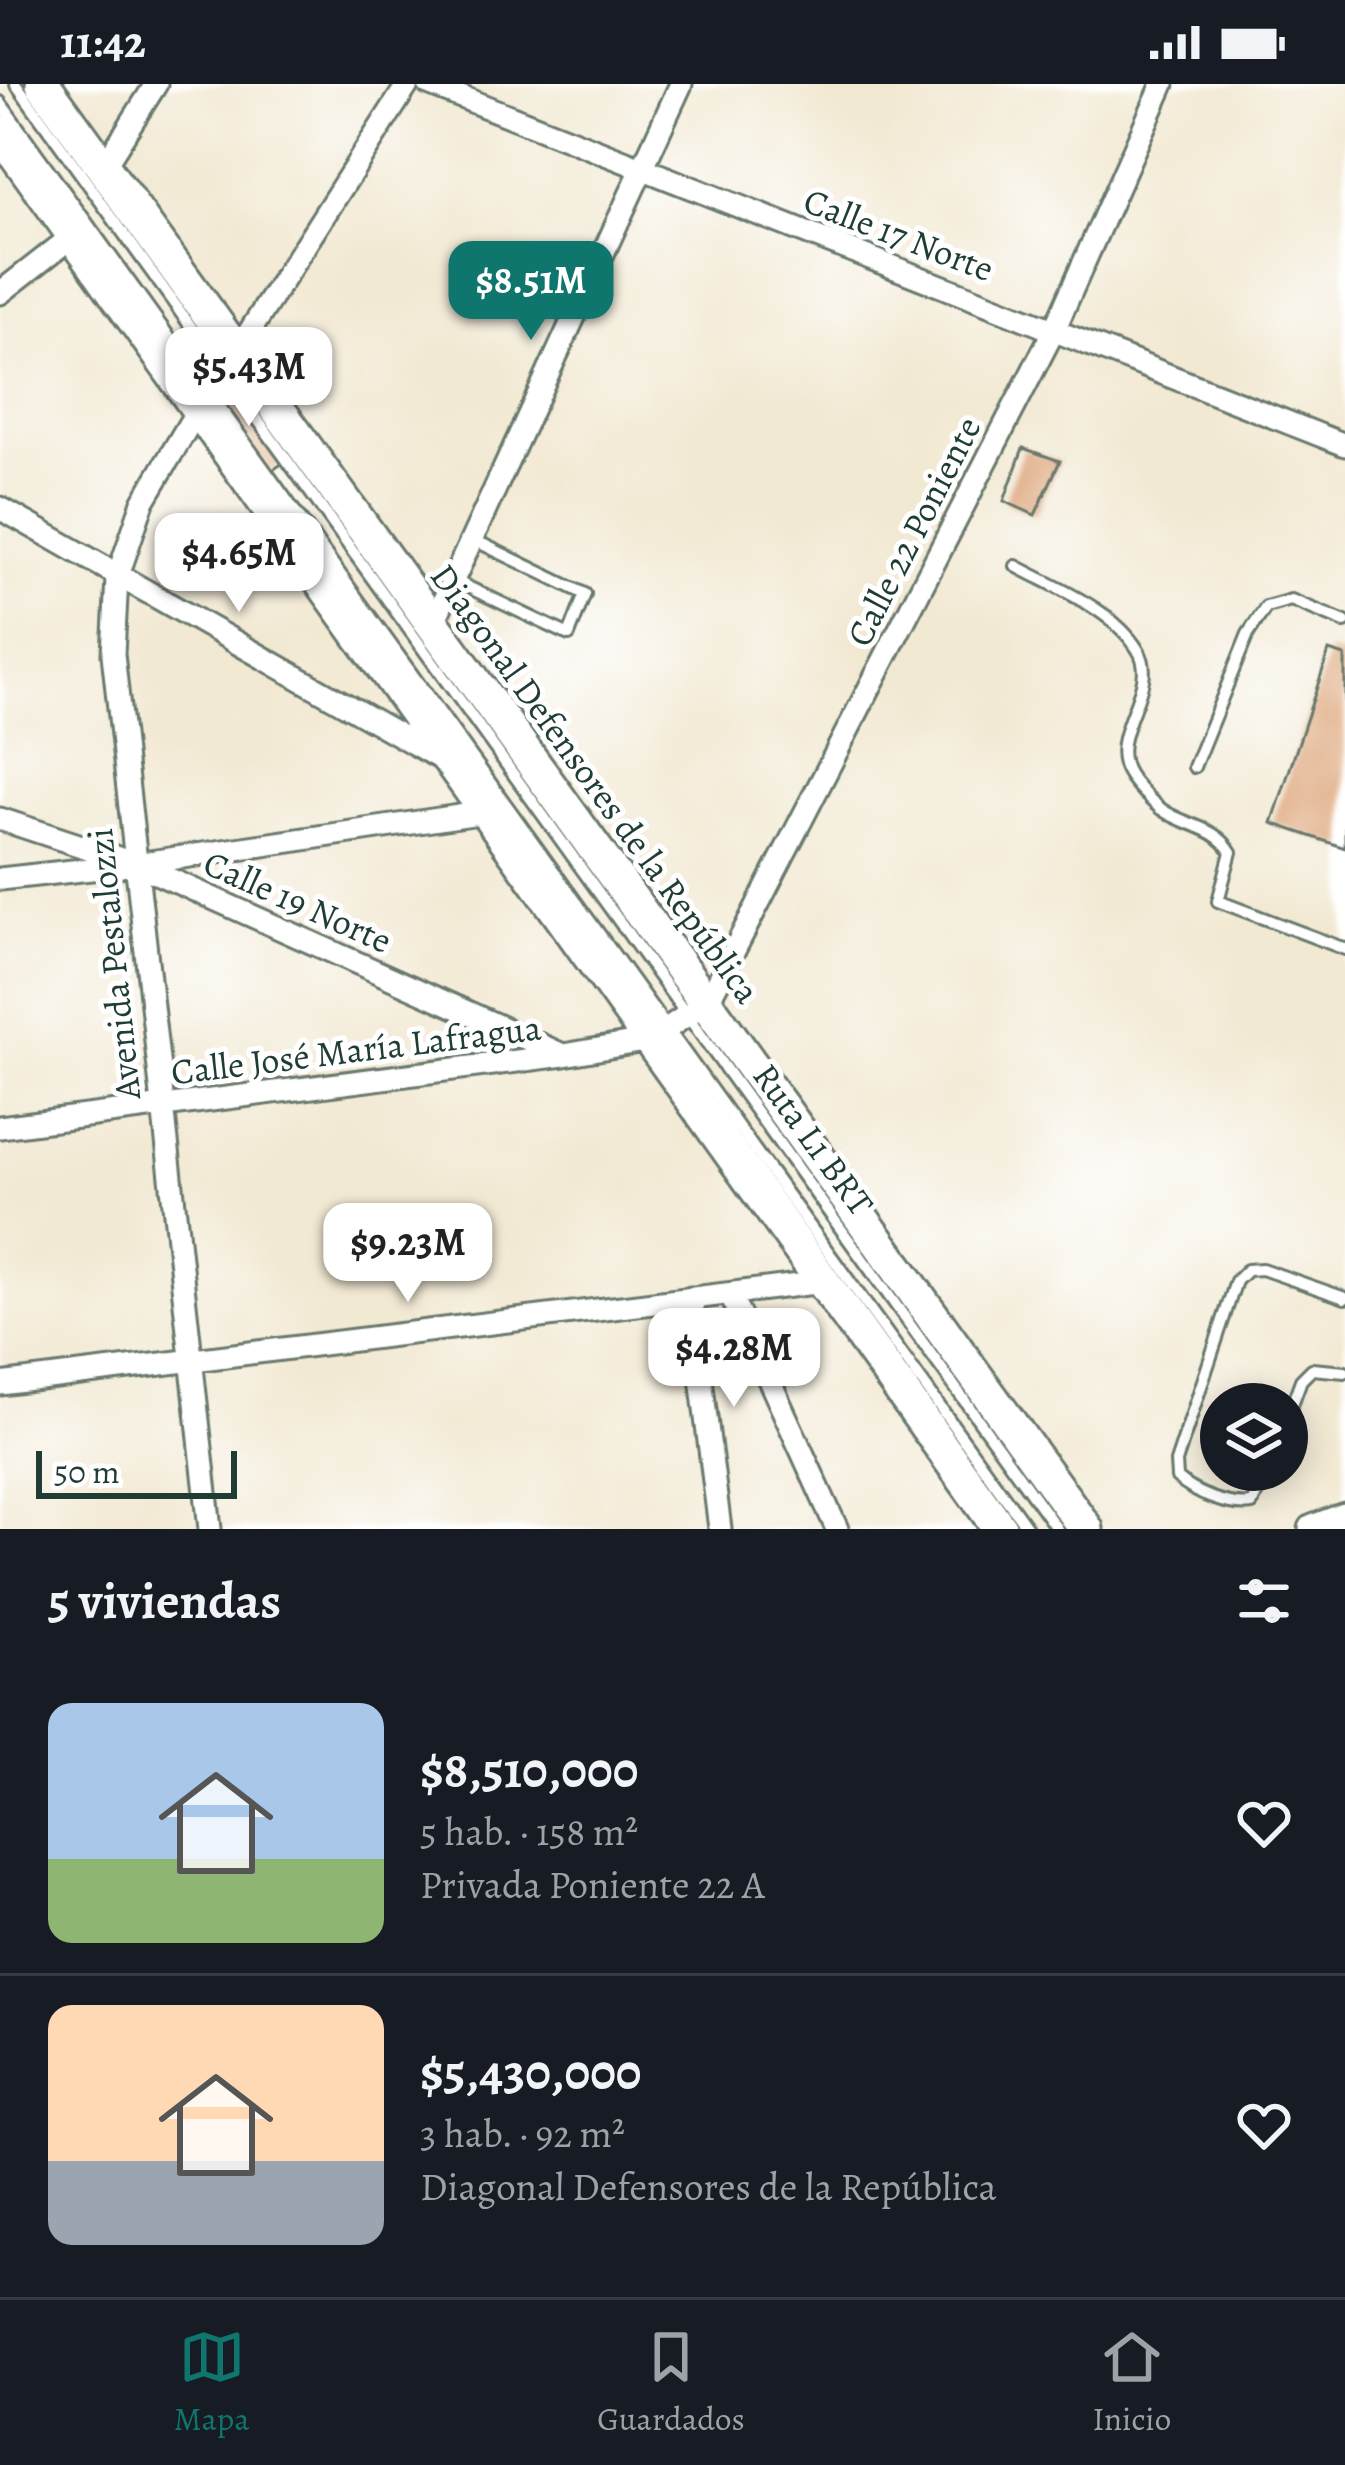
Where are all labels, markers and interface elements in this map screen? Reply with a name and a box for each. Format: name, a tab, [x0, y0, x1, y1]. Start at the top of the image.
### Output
text: 11:42	[60, 11, 146, 73]
street label: Calle 17 Norte	[797, 176, 1001, 293]
pin: $8.51M	[433, 241, 629, 343]
text: $8.51M	[475, 253, 587, 306]
pin: $5.43M	[151, 327, 347, 429]
text: $5.43M	[192, 339, 306, 392]
street label: Calle 22 Poniente	[835, 408, 992, 654]
pin: $4.65M	[141, 513, 337, 615]
text: $4.65M	[182, 525, 296, 578]
street label: Diagonal Defensores de la República	[419, 554, 772, 1013]
street label: Avenida Pestalozzi	[75, 826, 152, 1103]
street label: Calle 19 Norte	[196, 838, 400, 965]
street label: Calle José María Lafragua	[168, 1002, 544, 1096]
street label: Ruta L1 BRT	[742, 1053, 886, 1226]
pin: $9.23M	[310, 1203, 506, 1305]
text: $9.23M	[350, 1215, 466, 1268]
pin: $4.28M	[636, 1308, 832, 1410]
text: $4.28M	[675, 1320, 793, 1373]
map controls	[1200, 1383, 1308, 1491]
button: layers	[1200, 1383, 1308, 1491]
scale bar	[36, 1445, 237, 1498]
text: 50 m	[54, 1449, 120, 1494]
text: 5 viviendas	[48, 1566, 281, 1636]
icon: filters	[1231, 1568, 1297, 1634]
text: $8,510,000	[420, 1735, 638, 1805]
icon: home	[144, 1751, 288, 1895]
icon: heart	[1231, 1790, 1297, 1856]
text: 5 hab. · 158 m²	[420, 1805, 638, 1858]
text: Privada Poniente 22 A	[420, 1858, 765, 1911]
text: $5,430,000	[420, 2037, 642, 2107]
icon: home	[144, 2053, 288, 2197]
icon: heart	[1231, 2092, 1297, 2158]
text: 3 hab. · 92 m²	[420, 2107, 625, 2160]
text: Diagonal Defensores de la República	[420, 2160, 997, 2213]
tab: Mapa	[174, 2324, 250, 2441]
tab: Guardados	[597, 2324, 745, 2441]
tab: Inicio	[1092, 2324, 1171, 2441]

